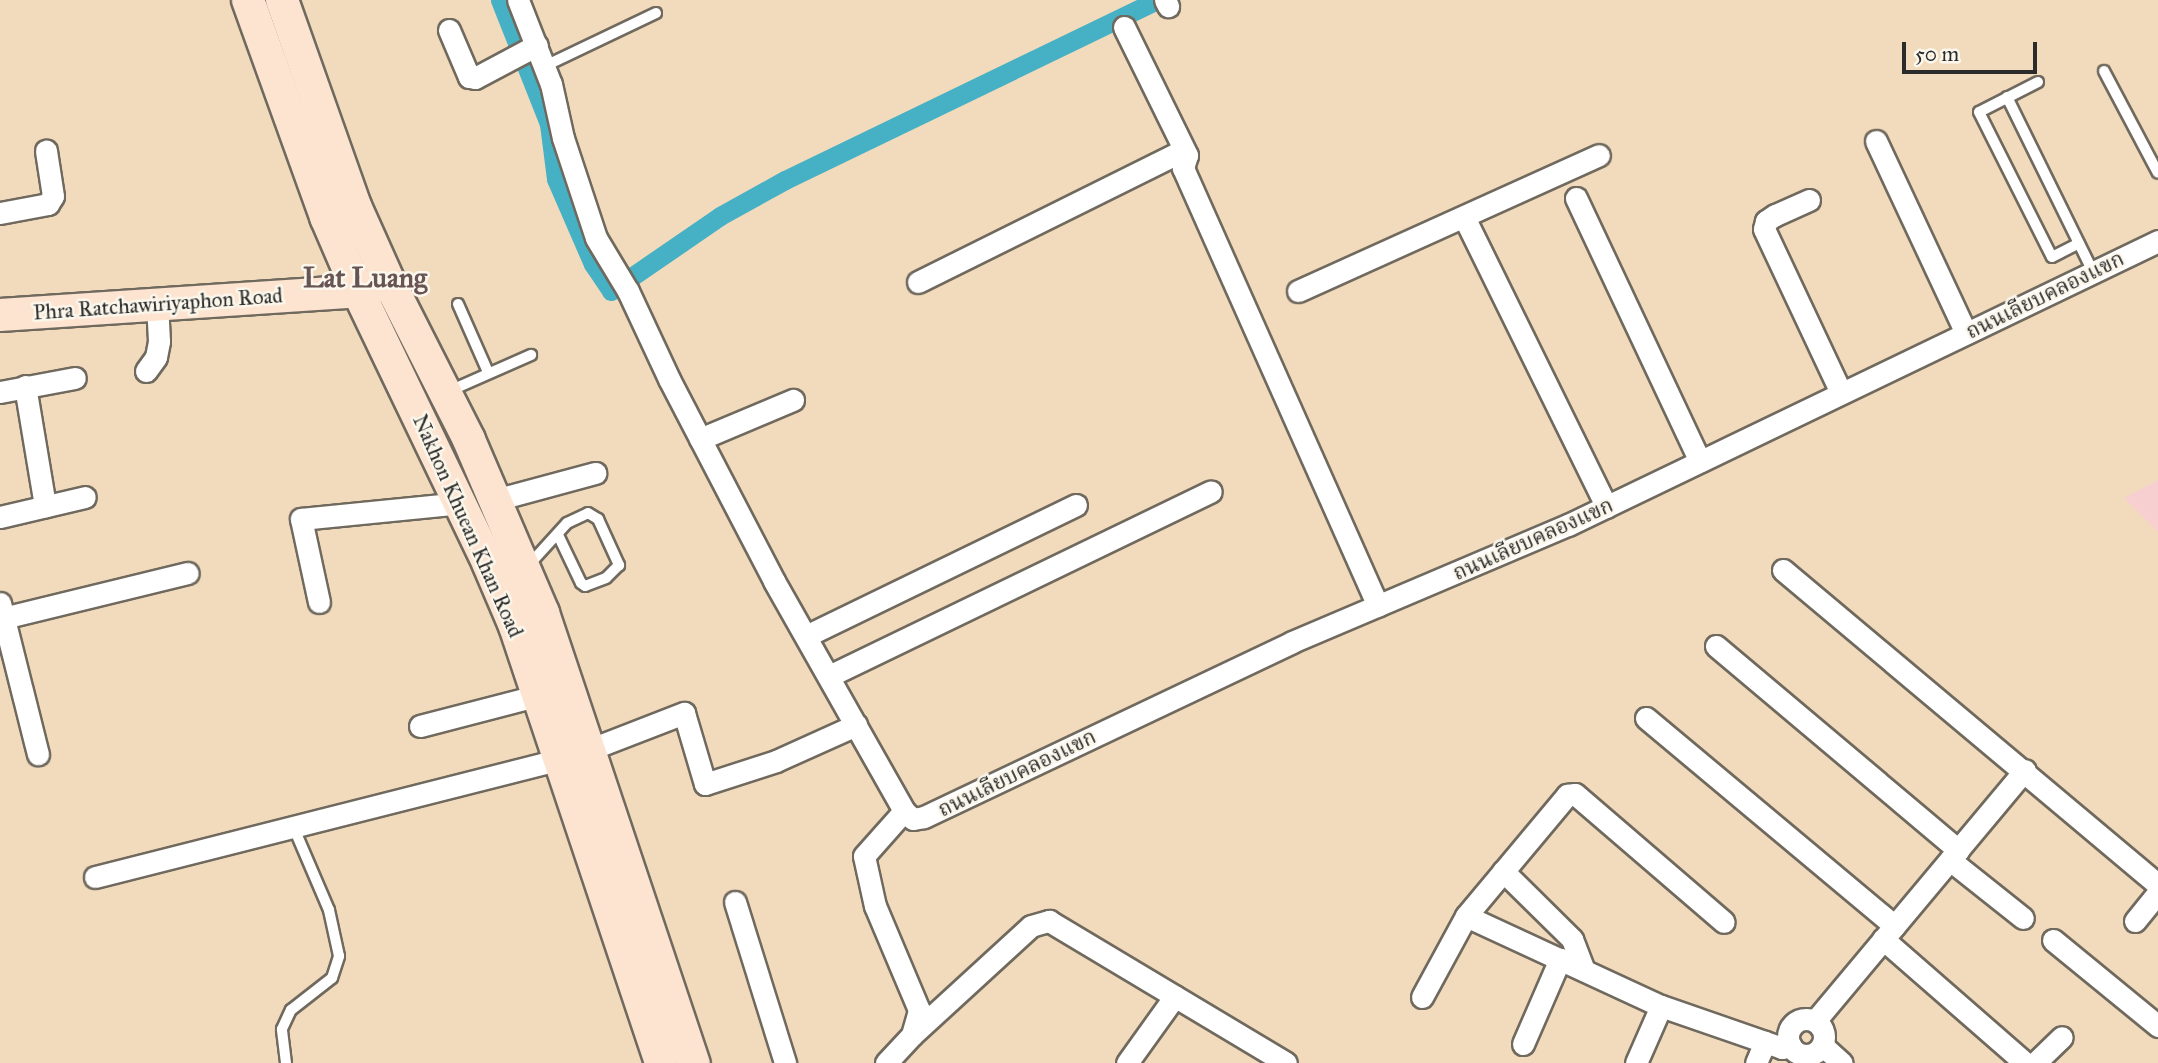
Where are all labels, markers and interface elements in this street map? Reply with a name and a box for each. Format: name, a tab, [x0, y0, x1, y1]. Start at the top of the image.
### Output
scale bar	[1906, 28, 2041, 72]
text: 50 m	[1915, 41, 1959, 67]
street label: ถนนเลียบคลองแขก	[1962, 246, 2128, 344]
district label: Lat Luang	[303, 261, 427, 295]
street label: Phra Ratchawiriyaphon Road	[32, 283, 284, 325]
street label: Nakhon Khuean Khan Road	[407, 411, 529, 641]
street label: ถนนเลียบคลองแขก	[1449, 492, 1617, 586]
street label: ถนนเลียบคลองแขก	[934, 724, 1100, 822]

